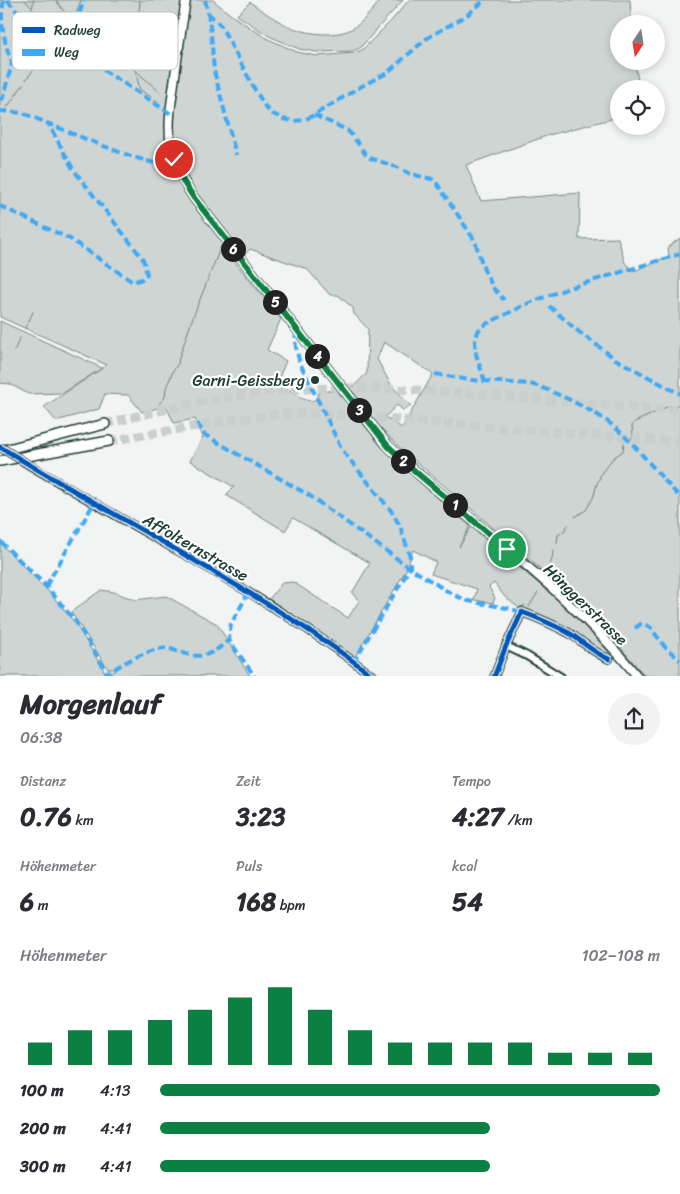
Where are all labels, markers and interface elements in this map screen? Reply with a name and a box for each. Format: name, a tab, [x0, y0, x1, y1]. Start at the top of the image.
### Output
legend	[12, 12, 178, 70]
north arrow	[610, 15, 665, 70]
map controls	[610, 15, 665, 135]
text: Radweg	[54, 18, 101, 43]
text: Weg	[54, 40, 79, 65]
button: locate	[610, 80, 665, 135]
pin	[153, 138, 195, 180]
icon: check	[160, 145, 188, 173]
pin: 6	[220, 236, 246, 262]
text: 6	[230, 237, 237, 262]
pin: 5	[262, 290, 288, 314]
text: 5	[271, 290, 280, 315]
pin: 4	[304, 344, 330, 368]
text: 4	[313, 344, 322, 369]
place label: Garni-Geissberg	[193, 366, 305, 395]
marker: Garni-Geissberg	[309, 374, 321, 386]
pin: 3	[346, 398, 372, 422]
text: 3	[356, 398, 363, 423]
pin: 2	[390, 448, 416, 474]
text: 2	[399, 449, 408, 474]
pin: 1	[442, 492, 468, 518]
text: 1	[452, 493, 459, 518]
street label: Affolternstrasse	[136, 505, 254, 590]
pin	[486, 528, 528, 570]
icon: arrive	[493, 535, 521, 563]
street label: Hönggerstrasse	[536, 556, 635, 653]
text: Morgenlauf	[20, 679, 162, 728]
button: share	[608, 693, 660, 745]
text: 06:38	[20, 723, 62, 752]
text: Distanz	[20, 769, 66, 794]
text: Zeit	[236, 769, 261, 794]
text: Tempo	[452, 769, 491, 794]
text: 0.76	[20, 794, 72, 839]
text: 3:23	[236, 794, 285, 839]
text: 4:27	[452, 794, 504, 839]
text: km	[72, 808, 94, 833]
text: /km	[504, 808, 533, 833]
text: Höhenmeter	[20, 854, 96, 879]
text: Puls	[236, 854, 262, 879]
text: kcal	[452, 854, 477, 879]
text: 6	[20, 879, 34, 924]
text: 168	[236, 879, 276, 924]
text: 54	[452, 879, 483, 924]
text: m	[34, 893, 49, 918]
text: bpm	[276, 893, 306, 918]
text: Höhenmeter	[20, 941, 106, 970]
text: 102–108 m	[582, 941, 660, 970]
text: 100 m	[20, 1076, 64, 1105]
text: 4:13	[100, 1076, 130, 1105]
text: 200 m	[20, 1114, 66, 1143]
text: 4:41	[100, 1114, 132, 1143]
text: 300 m	[20, 1152, 65, 1181]
text: 4:41	[100, 1152, 132, 1181]

